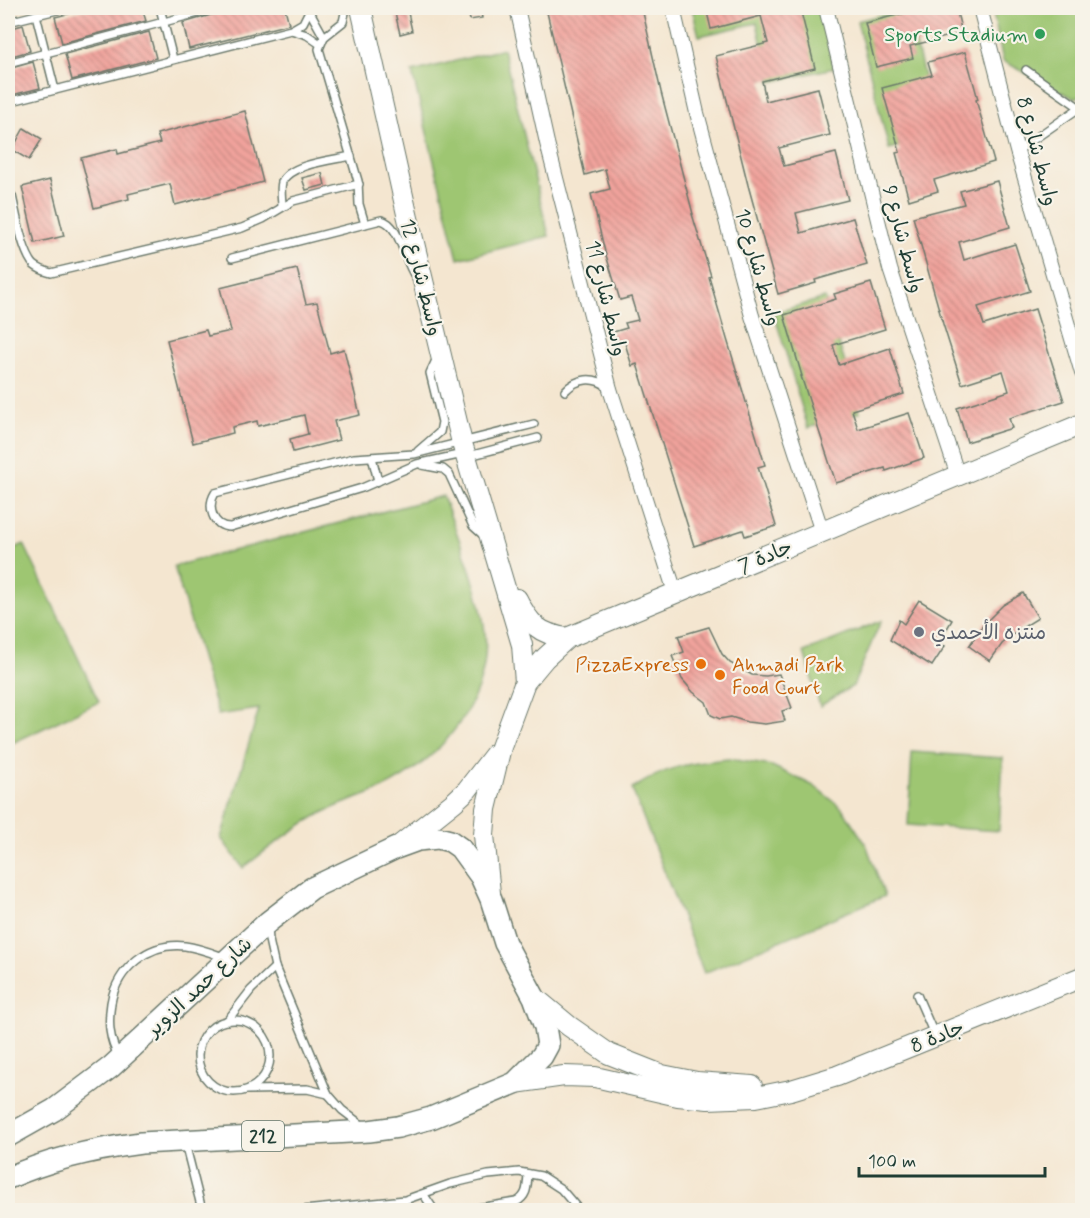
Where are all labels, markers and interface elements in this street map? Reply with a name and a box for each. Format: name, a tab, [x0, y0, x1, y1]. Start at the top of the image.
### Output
place label: Sports Stadium	[884, 22, 1028, 49]
marker: Sports Stadium	[1033, 27, 1047, 41]
street label: واسط شارع 8	[1009, 94, 1064, 209]
street label: واسط شارع 9	[875, 183, 930, 296]
street label: واسط شارع 10	[728, 205, 787, 329]
street label: واسط شارع 12	[393, 216, 448, 339]
street label: واسط شارع 11	[578, 238, 633, 359]
street label: جادة 7	[734, 534, 797, 581]
place label: منتزه الأحمدي	[931, 619, 1046, 647]
marker: منتزه الأحمدي	[912, 625, 926, 639]
place label: PizzaExpress	[575, 652, 689, 679]
place label: Ahmadi Park Food Court	[732, 652, 844, 702]
marker: PizzaExpress	[694, 657, 708, 671]
marker: Ahmadi Park Food Court	[713, 668, 727, 682]
street label: شارع حمد الزوير	[140, 931, 259, 1044]
street label: جادة 8	[907, 1014, 968, 1060]
road number: 212	[242, 1121, 284, 1151]
scale bar	[859, 1140, 1045, 1178]
text: 100 m	[868, 1150, 916, 1174]

